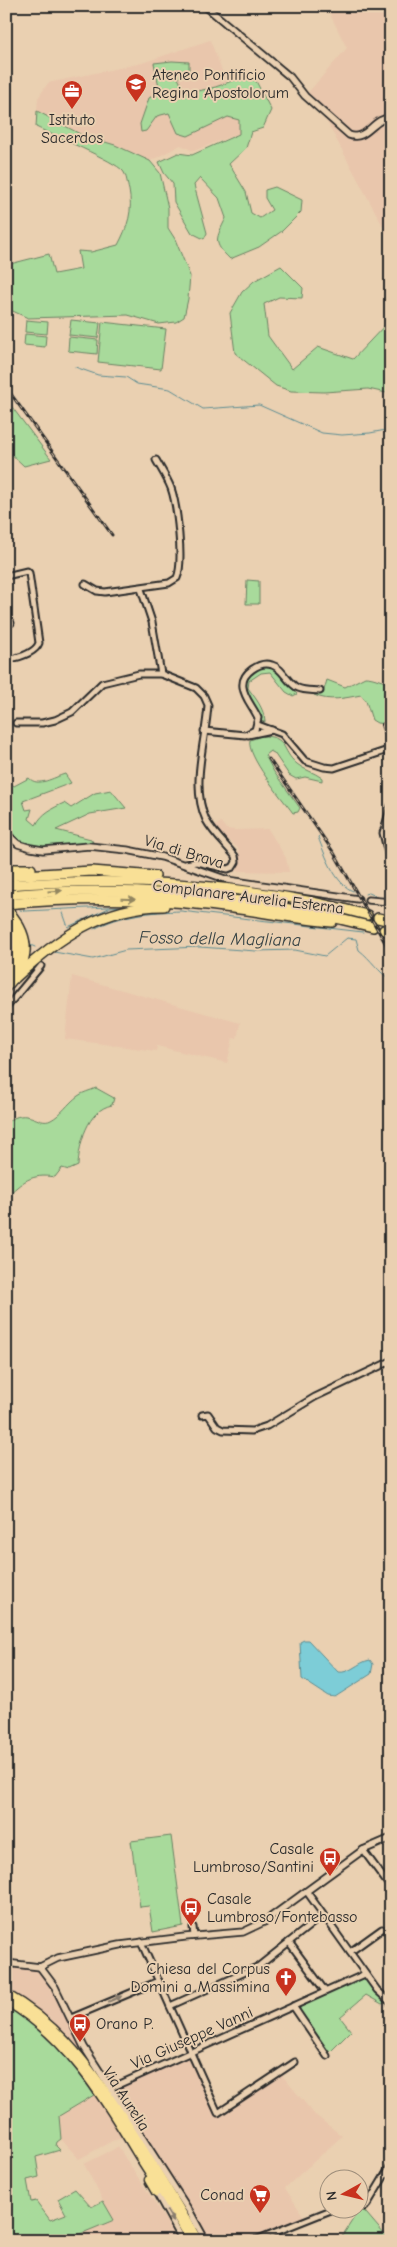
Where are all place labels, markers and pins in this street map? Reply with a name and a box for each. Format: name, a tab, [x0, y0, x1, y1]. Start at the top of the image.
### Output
place label: Ateneo Pontificio Regina Apostolorum	[152, 66, 289, 102]
school or university icon: Ateneo Pontificio Regina Apostolorum	[124, 72, 148, 103]
office icon: Istituto Sacerdos	[60, 79, 84, 110]
place label: Istituto Sacerdos	[41, 111, 103, 147]
place label: Casale Lumbroso/Santini	[193, 1840, 314, 1876]
bus stop icon: Casale Lumbroso/Santini	[318, 1846, 342, 1877]
place label: Casale Lumbroso/Fontebasso	[207, 1890, 358, 1926]
bus stop icon: Casale Lumbroso/Fontebasso	[179, 1896, 203, 1927]
place label: Chiesa del Corpus Domini a Massimina	[131, 1960, 270, 1996]
church icon: Chiesa del Corpus Domini a Massimina	[274, 1966, 298, 1997]
bus stop icon: Orano P.	[68, 2012, 92, 2043]
place label: Orano P.	[96, 2015, 154, 2033]
supermarket icon: Conad	[248, 2183, 272, 2214]
place label: Conad	[200, 2186, 244, 2204]

